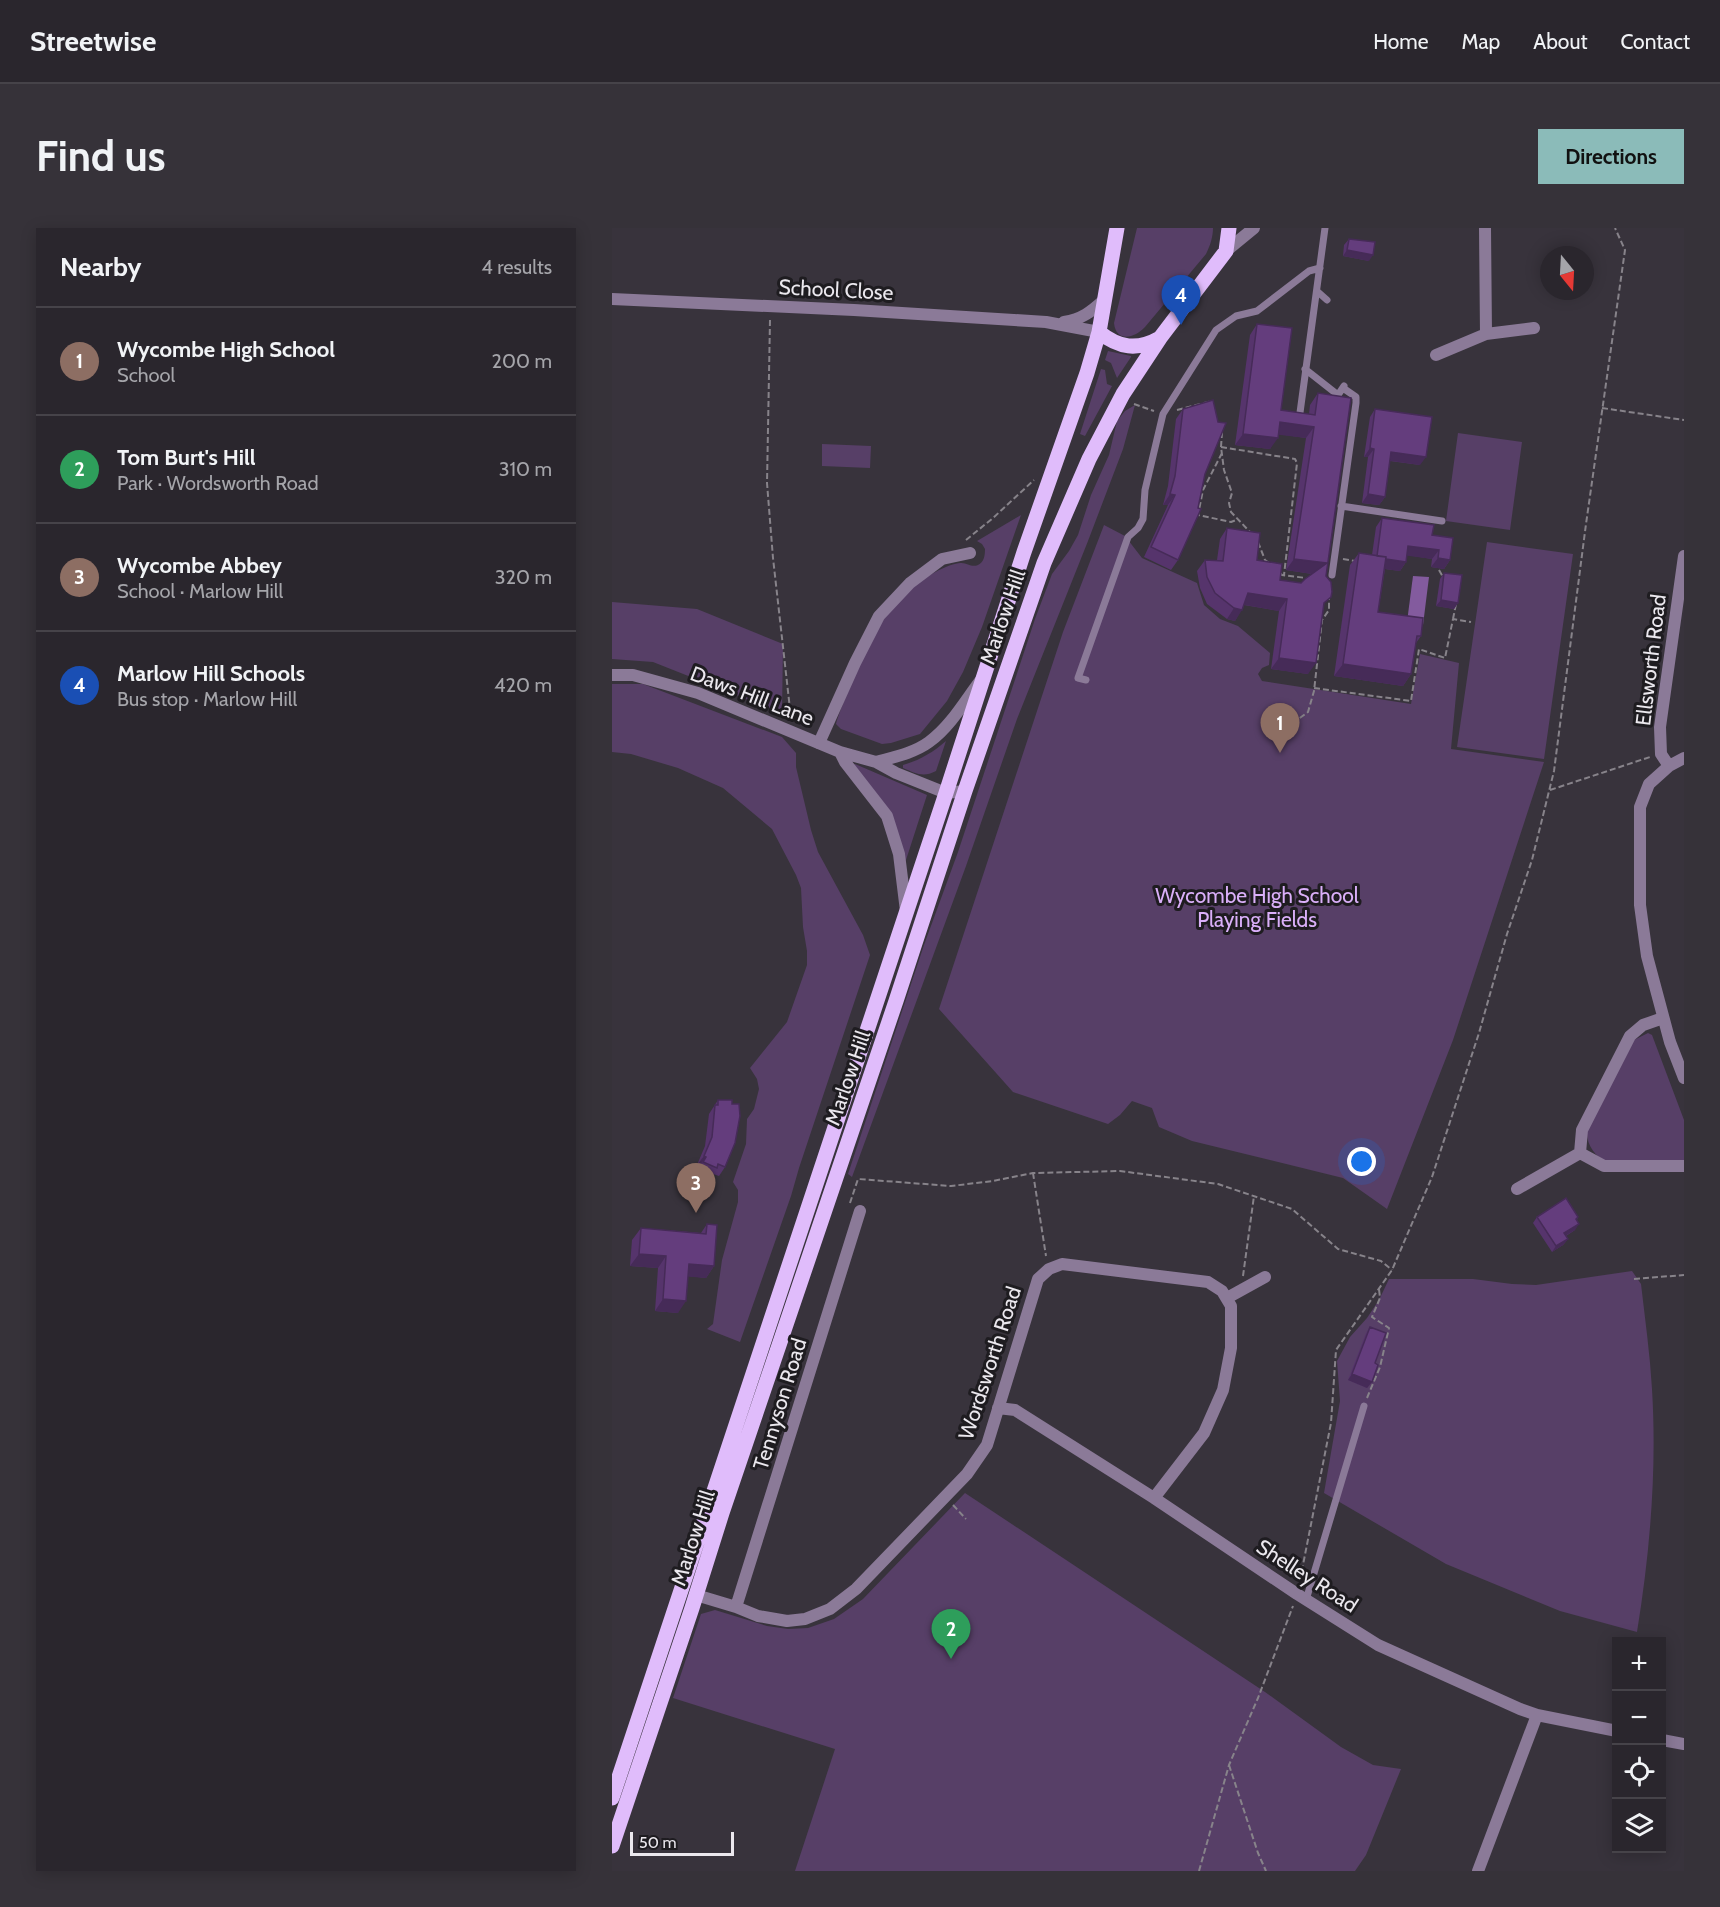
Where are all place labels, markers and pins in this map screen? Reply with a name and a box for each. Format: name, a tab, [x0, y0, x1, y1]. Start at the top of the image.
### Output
pin: 4	[1162, 276, 1200, 325]
pin: 1	[1260, 704, 1300, 753]
pin: 3	[676, 1164, 716, 1213]
pin: 2	[932, 1610, 970, 1659]

